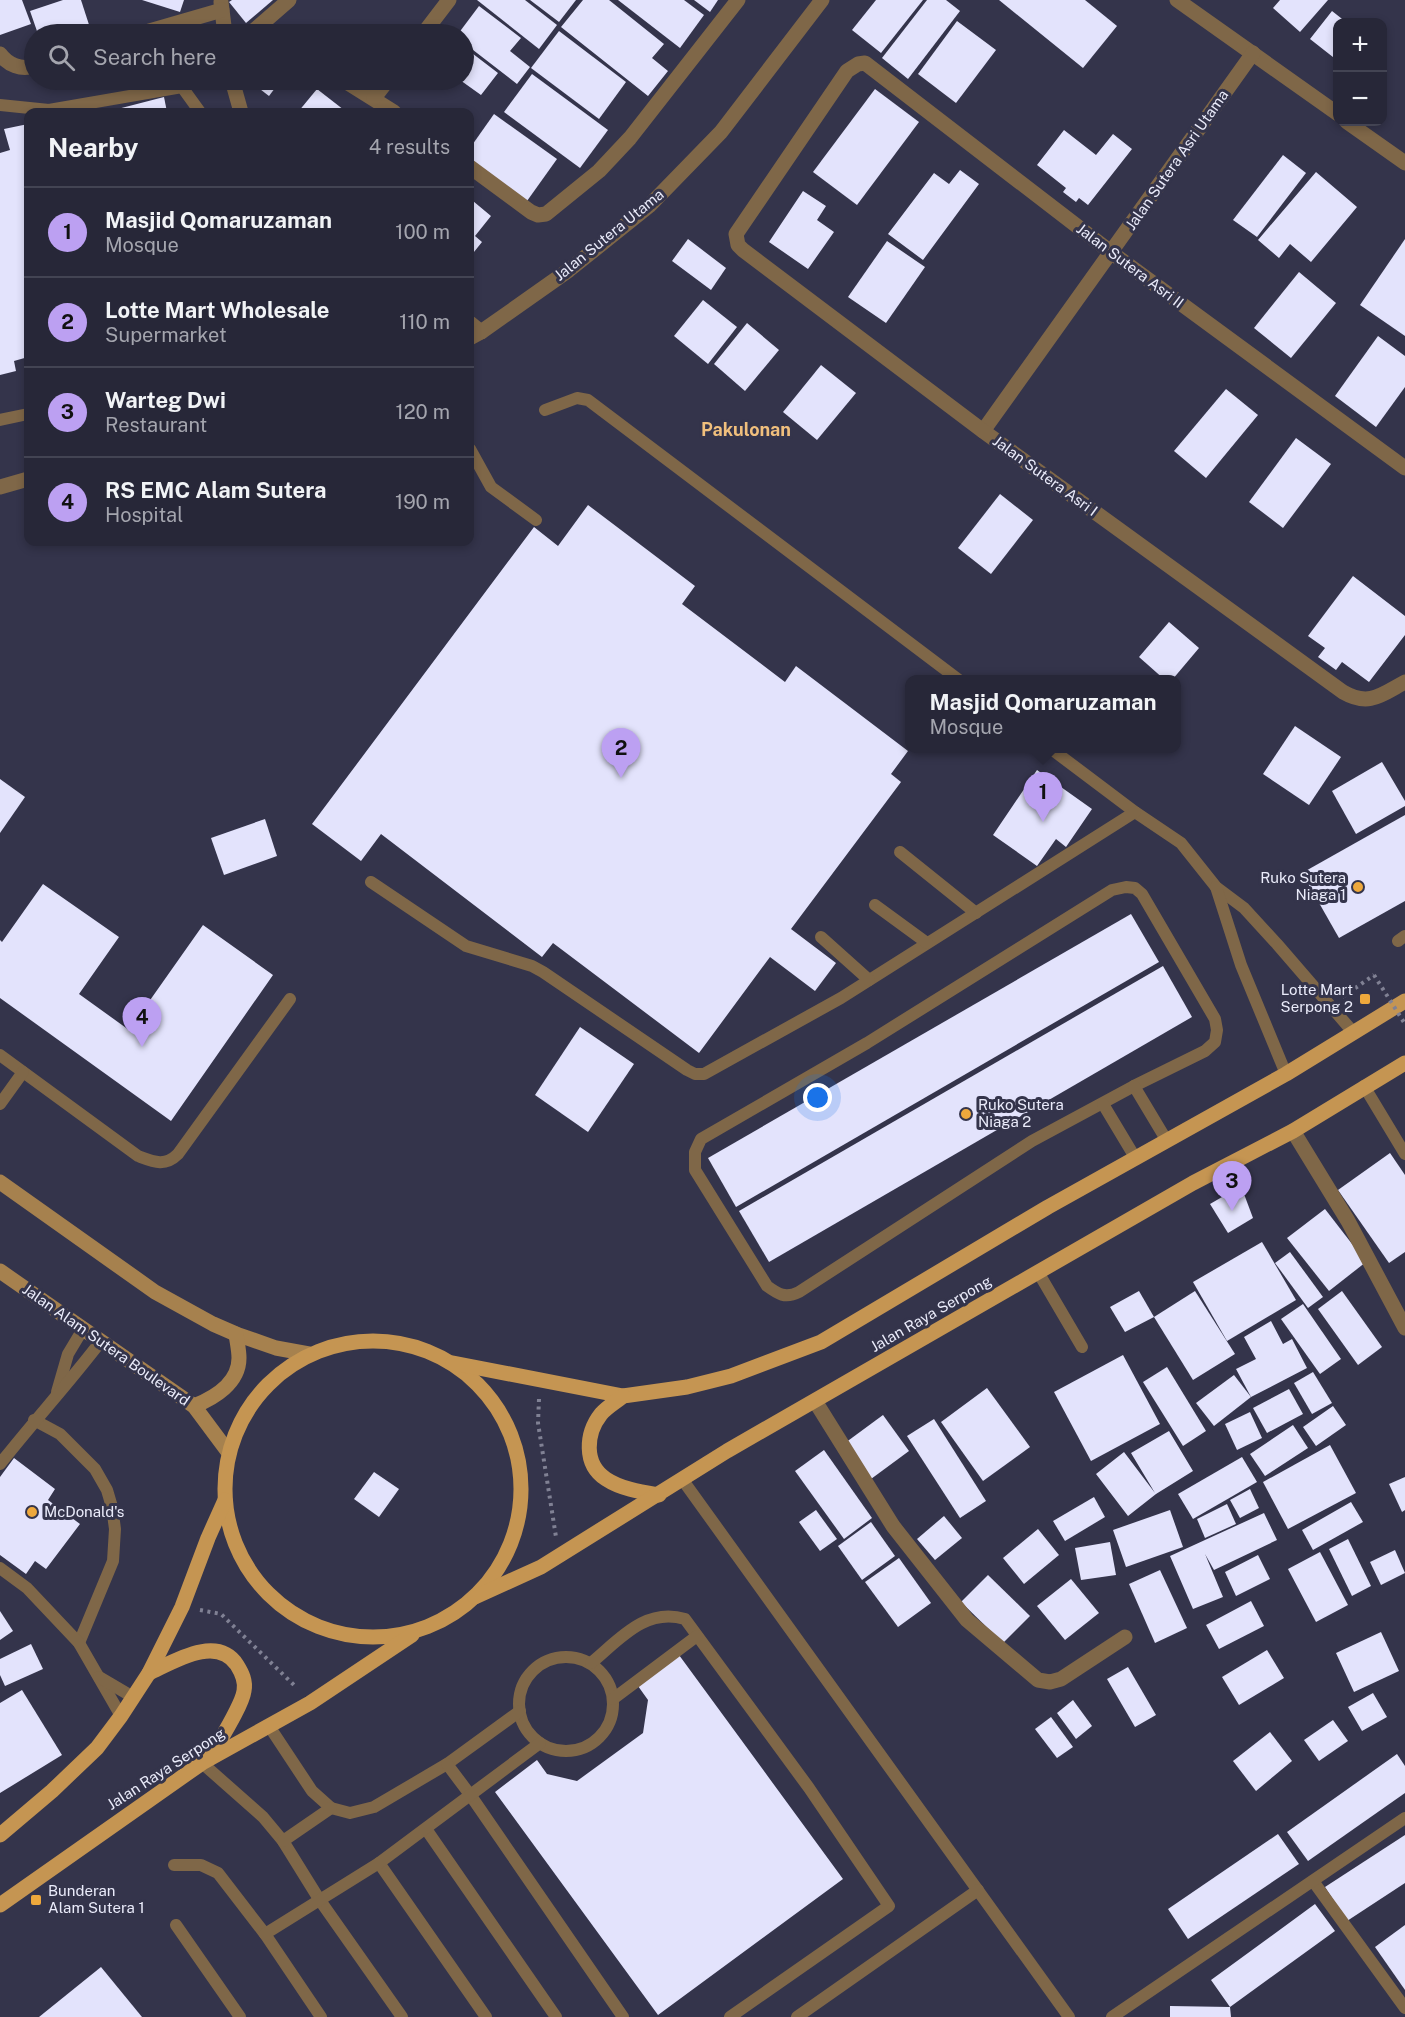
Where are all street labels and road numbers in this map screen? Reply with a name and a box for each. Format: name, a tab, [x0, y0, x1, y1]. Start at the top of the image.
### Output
street label: Jalan Sutera Asri Utama	[1122, 86, 1231, 233]
street label: Jalan Sutera Utama	[551, 185, 667, 284]
street label: Jalan Sutera Asri II	[1074, 220, 1187, 311]
street label: Jalan Sutera Asri I	[990, 432, 1101, 519]
street label: Jalan Raya Serpong	[867, 1272, 994, 1355]
street label: Jalan Alam Sutera Boulevard	[20, 1280, 193, 1409]
street label: Jalan Raya Serpong	[104, 1724, 228, 1813]

